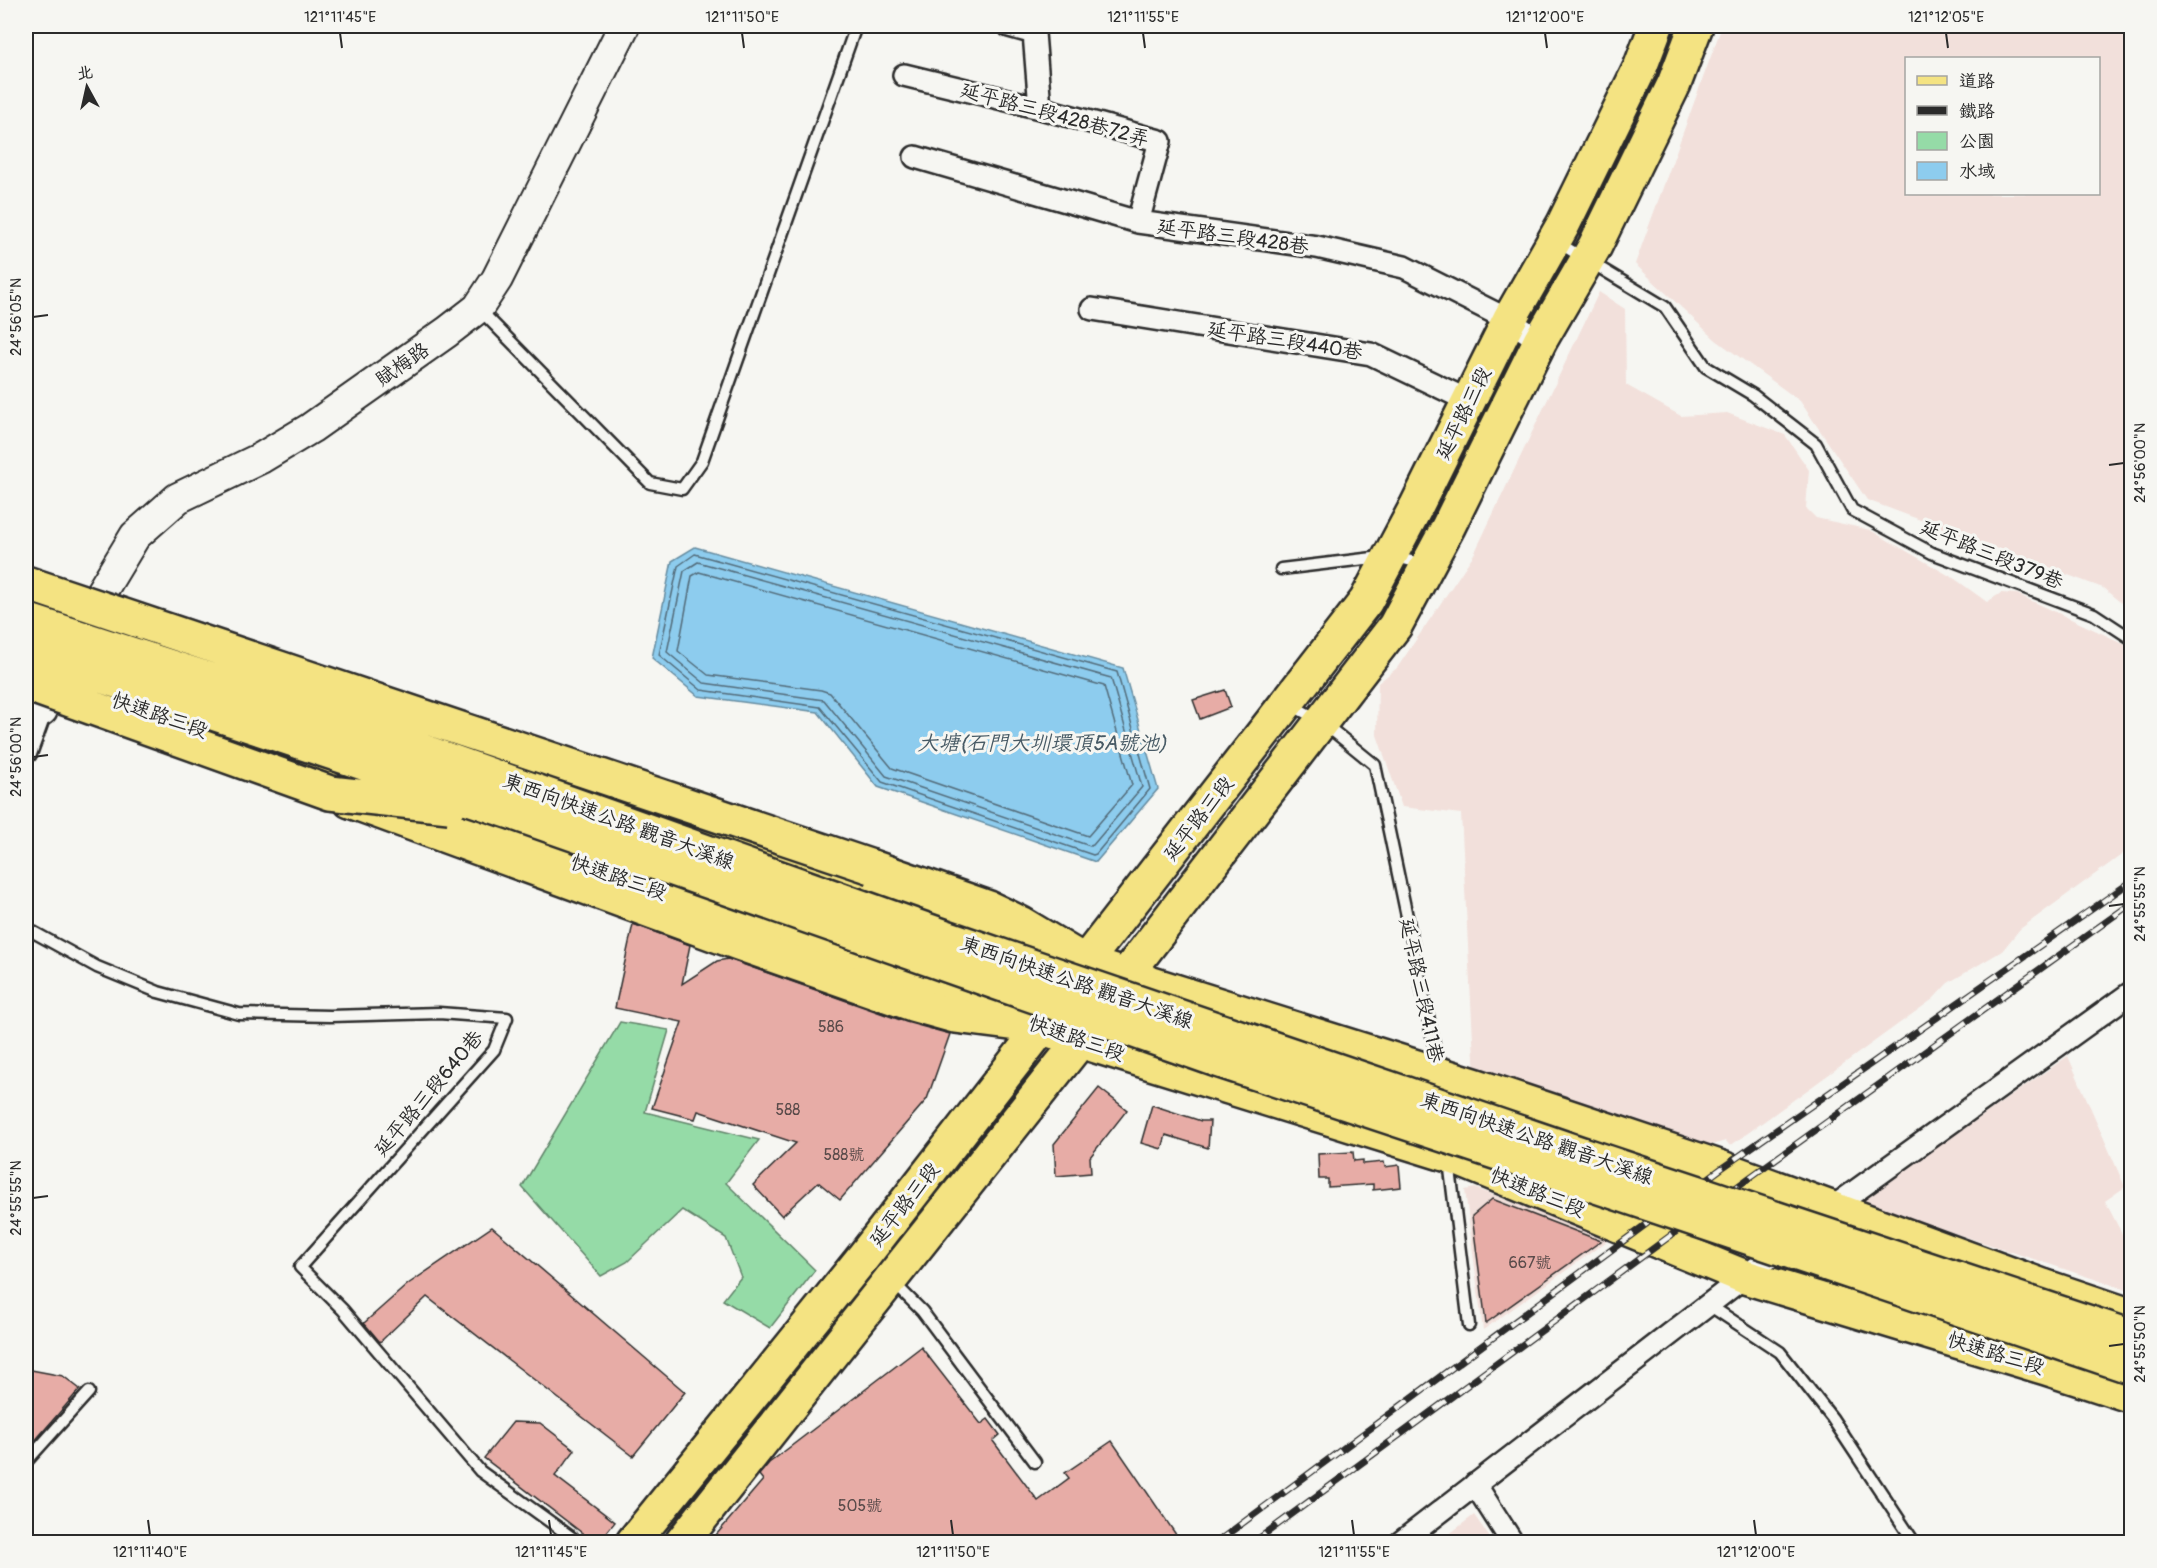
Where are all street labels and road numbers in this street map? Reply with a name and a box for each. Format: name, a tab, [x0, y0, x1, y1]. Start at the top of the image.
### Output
street label: 延平路三段428巷72弄	[958, 77, 1152, 152]
street label: 延平路三段428巷	[1155, 213, 1311, 260]
street label: 延平路三段440巷	[1205, 316, 1365, 365]
street label: 賦梅路	[371, 336, 435, 392]
street label: 延平路三段	[1430, 363, 1497, 464]
street label: 延平路三段379巷	[1917, 514, 2068, 595]
street label: 快速路三段	[108, 687, 211, 744]
street label: 東西向快速公路 觀音大溪線	[500, 768, 738, 875]
street label: 延平路三段	[1158, 771, 1239, 865]
street label: 快速路三段	[567, 849, 670, 906]
street label: 延平路三段411巷	[1394, 915, 1449, 1066]
street label: 東西向快速公路 觀音大溪線	[957, 931, 1196, 1034]
street label: 快速路三段	[1025, 1010, 1128, 1067]
street label: 延平路三段640巷	[368, 1024, 489, 1161]
street label: 東西向快速公路 觀音大溪線	[1417, 1087, 1656, 1190]
street label: 延平路三段	[864, 1157, 945, 1251]
street label: 快速路三段	[1487, 1162, 1589, 1223]
street label: 快速路三段	[1944, 1327, 2047, 1380]

